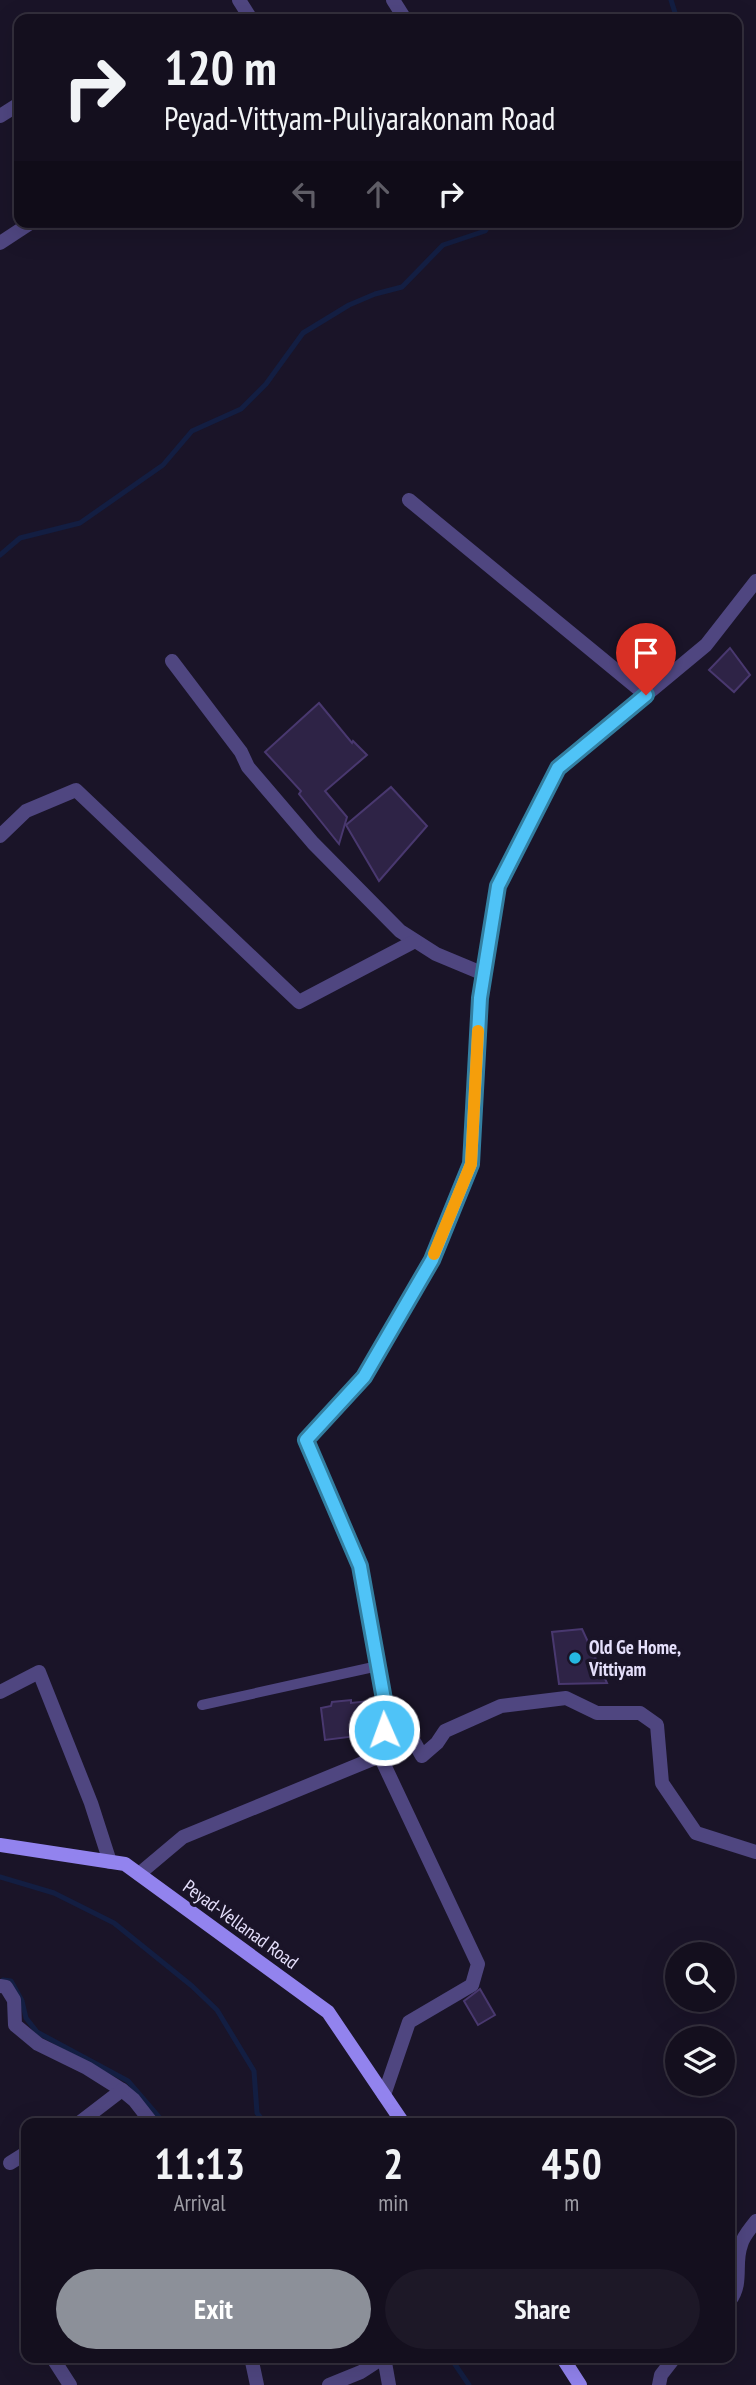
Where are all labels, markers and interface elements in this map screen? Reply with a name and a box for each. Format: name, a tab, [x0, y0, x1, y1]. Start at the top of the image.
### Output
text: 120 m	[164, 35, 277, 99]
icon: right	[49, 42, 140, 133]
text: Peyad-Vittyam-Puliyarakonam Road	[164, 97, 555, 139]
icon: left	[286, 175, 324, 213]
icon: ahead	[359, 175, 397, 213]
icon: right	[432, 175, 470, 213]
pin	[616, 623, 676, 695]
icon: arrive	[627, 634, 665, 672]
place label: Old Ge Home, Vittiyam	[588, 1635, 681, 1681]
marker: Old Ge Home, Vittiyam	[567, 1650, 583, 1666]
position arrow	[347, 1693, 421, 1767]
street label: Peyad-Vellanad Road	[179, 1874, 303, 1974]
map controls	[665, 1942, 735, 2096]
button: search	[665, 1942, 735, 2012]
button: layers	[665, 2026, 735, 2096]
text: 11:13	[154, 2136, 245, 2191]
text: 2	[383, 2136, 403, 2191]
text: 450	[542, 2136, 602, 2191]
text: Arrival	[174, 2188, 226, 2217]
text: min	[378, 2188, 408, 2217]
text: m	[564, 2188, 579, 2217]
button: Exit	[56, 2269, 371, 2349]
button: Share	[385, 2269, 700, 2349]

